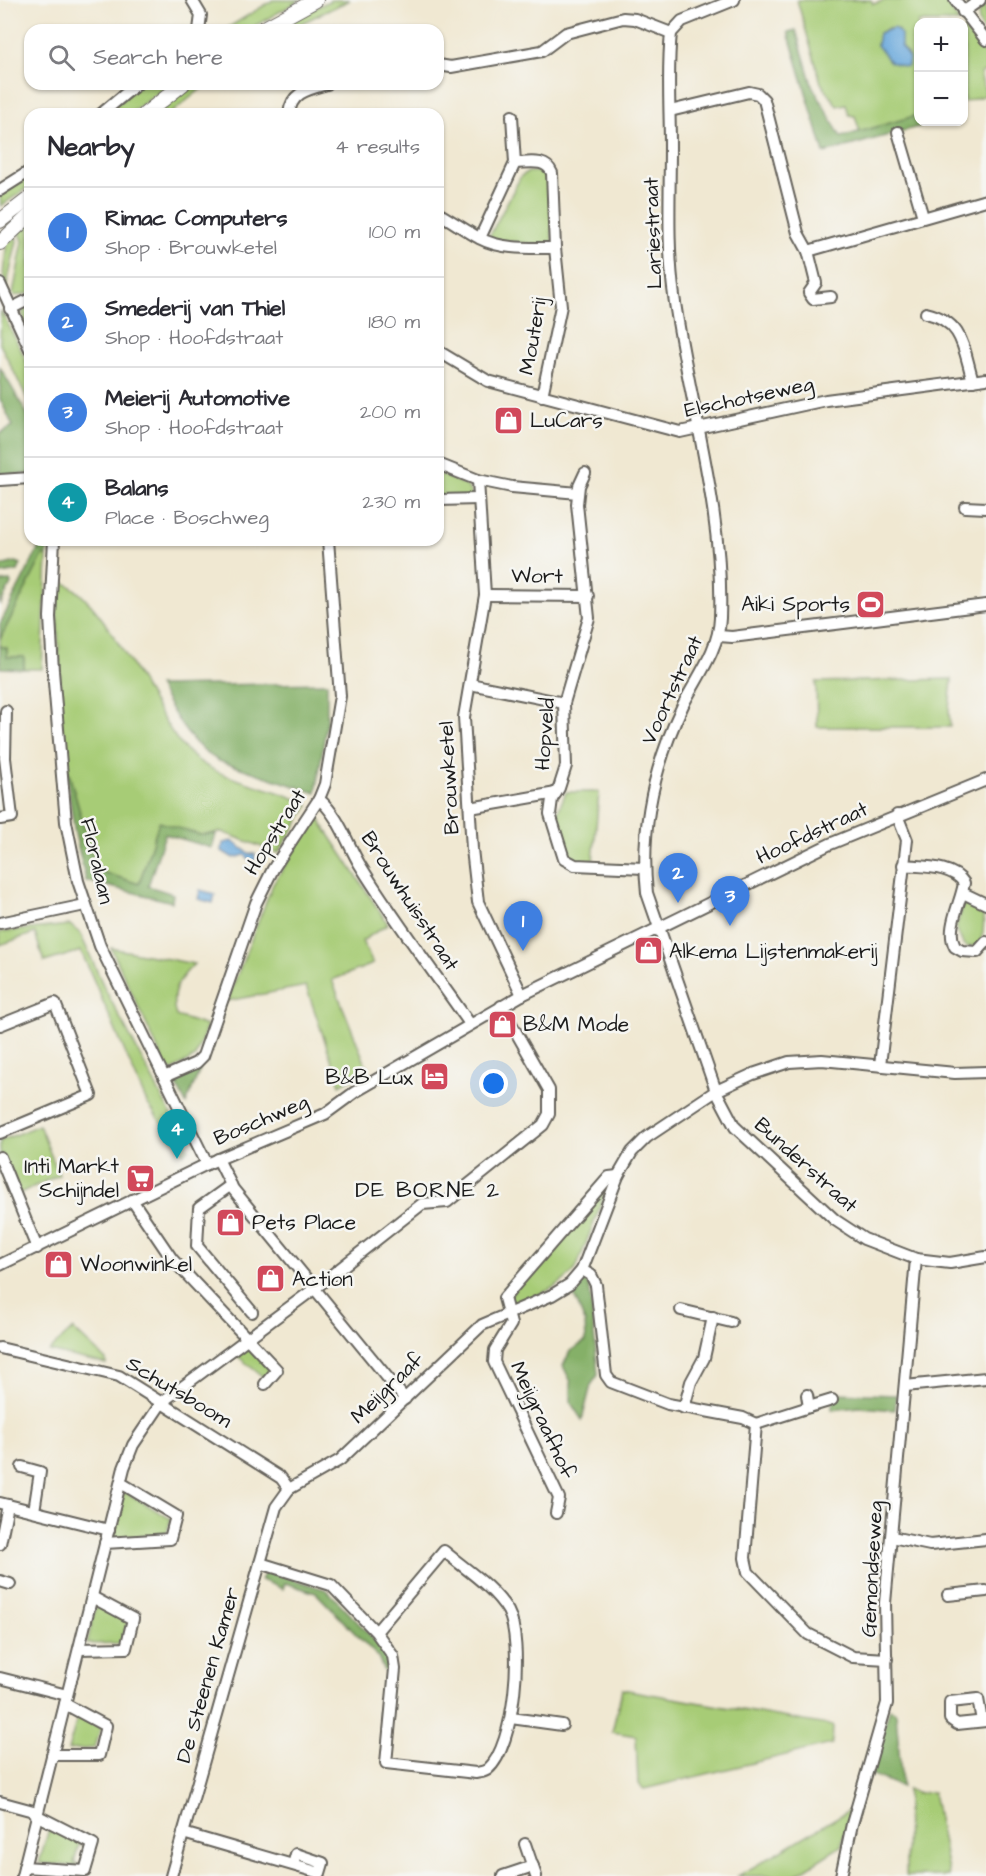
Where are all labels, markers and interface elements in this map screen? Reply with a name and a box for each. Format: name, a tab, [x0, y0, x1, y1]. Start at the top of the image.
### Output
map controls	[914, 18, 968, 126]
button: +	[914, 18, 968, 72]
search box	[24, 24, 444, 90]
icon: search	[45, 41, 78, 74]
text: Search here	[93, 42, 223, 73]
button: −	[914, 72, 968, 126]
text: Nearby	[48, 129, 135, 165]
text: 4 results	[335, 133, 420, 161]
street label: Lariestraat	[637, 176, 669, 289]
text: Rimac Computers	[105, 203, 288, 234]
text: 1	[66, 218, 69, 246]
text: 100 m	[369, 218, 420, 246]
text: Shop · Brouwketel	[105, 234, 277, 262]
text: Smederij van Thiel	[105, 293, 285, 324]
street label: Mouterij	[512, 295, 554, 377]
text: 2	[62, 308, 73, 336]
text: 180 m	[368, 308, 420, 336]
text: Shop · Hoofdstraat	[105, 324, 283, 352]
street label: Elschotseweg	[682, 369, 817, 427]
text: Meierij Automotive	[105, 383, 290, 414]
text: 3	[62, 398, 73, 426]
text: 200 m	[360, 398, 420, 426]
shop icon: LuCars	[493, 404, 525, 436]
place label: LuCars	[530, 406, 603, 435]
text: Shop · Hoofdstraat	[105, 414, 283, 442]
text: Balans	[105, 473, 169, 504]
text: 4	[61, 488, 74, 516]
text: 230 m	[362, 488, 420, 516]
text: Place · Boschweg	[105, 504, 269, 532]
street label: Wort	[511, 561, 564, 591]
sports icon: Aiki Sports	[855, 588, 887, 620]
place label: Aiki Sports	[741, 590, 850, 620]
street label: Voortstraat	[634, 630, 710, 749]
street label: Hopveld	[528, 697, 563, 771]
street label: Brouwketel	[432, 721, 466, 835]
street label: Hopstraat	[237, 783, 314, 881]
street label: Hoofdstraat	[751, 794, 873, 872]
street label: Floralaan	[73, 815, 121, 907]
street label: Brouwhuisstraat	[354, 825, 466, 977]
pin: 2	[658, 854, 698, 903]
pin: 3	[710, 876, 750, 926]
pin: 1	[504, 902, 542, 951]
shop icon: Alkema Lijstenmakerij	[632, 935, 664, 967]
place label: Alkema Lijstenmakerij	[669, 937, 878, 966]
shop icon: B&M Mode	[486, 1008, 518, 1040]
place label: B&M Mode	[523, 1010, 629, 1039]
hotel icon: B&B Lux	[418, 1061, 450, 1093]
place label: B&B Lux	[326, 1063, 413, 1092]
your location	[479, 1069, 508, 1098]
street label: Boschweg	[209, 1087, 314, 1155]
pin: 4	[158, 1110, 196, 1159]
street label: Bunderstraat	[748, 1111, 864, 1220]
place label: Inti Markt Schijndel	[24, 1152, 120, 1205]
supermarket icon: Inti Markt Schijndel	[124, 1162, 156, 1194]
district label: DE BORNE 2	[355, 1175, 501, 1206]
shop icon: Pets Place	[215, 1206, 247, 1238]
place label: Pets Place	[252, 1208, 356, 1237]
shop icon: Woonwinkel	[43, 1248, 75, 1280]
place label: Woonwinkel	[80, 1250, 192, 1279]
shop icon: Action	[255, 1263, 287, 1295]
place label: Action	[292, 1265, 353, 1294]
street label: Meijgraaf	[344, 1345, 432, 1432]
street label: Schutsboom	[121, 1349, 238, 1435]
street label: Meijgraafhof	[501, 1357, 583, 1485]
street label: Gemondseweg	[854, 1500, 892, 1638]
street label: De Steenen Kamer	[169, 1583, 247, 1766]

